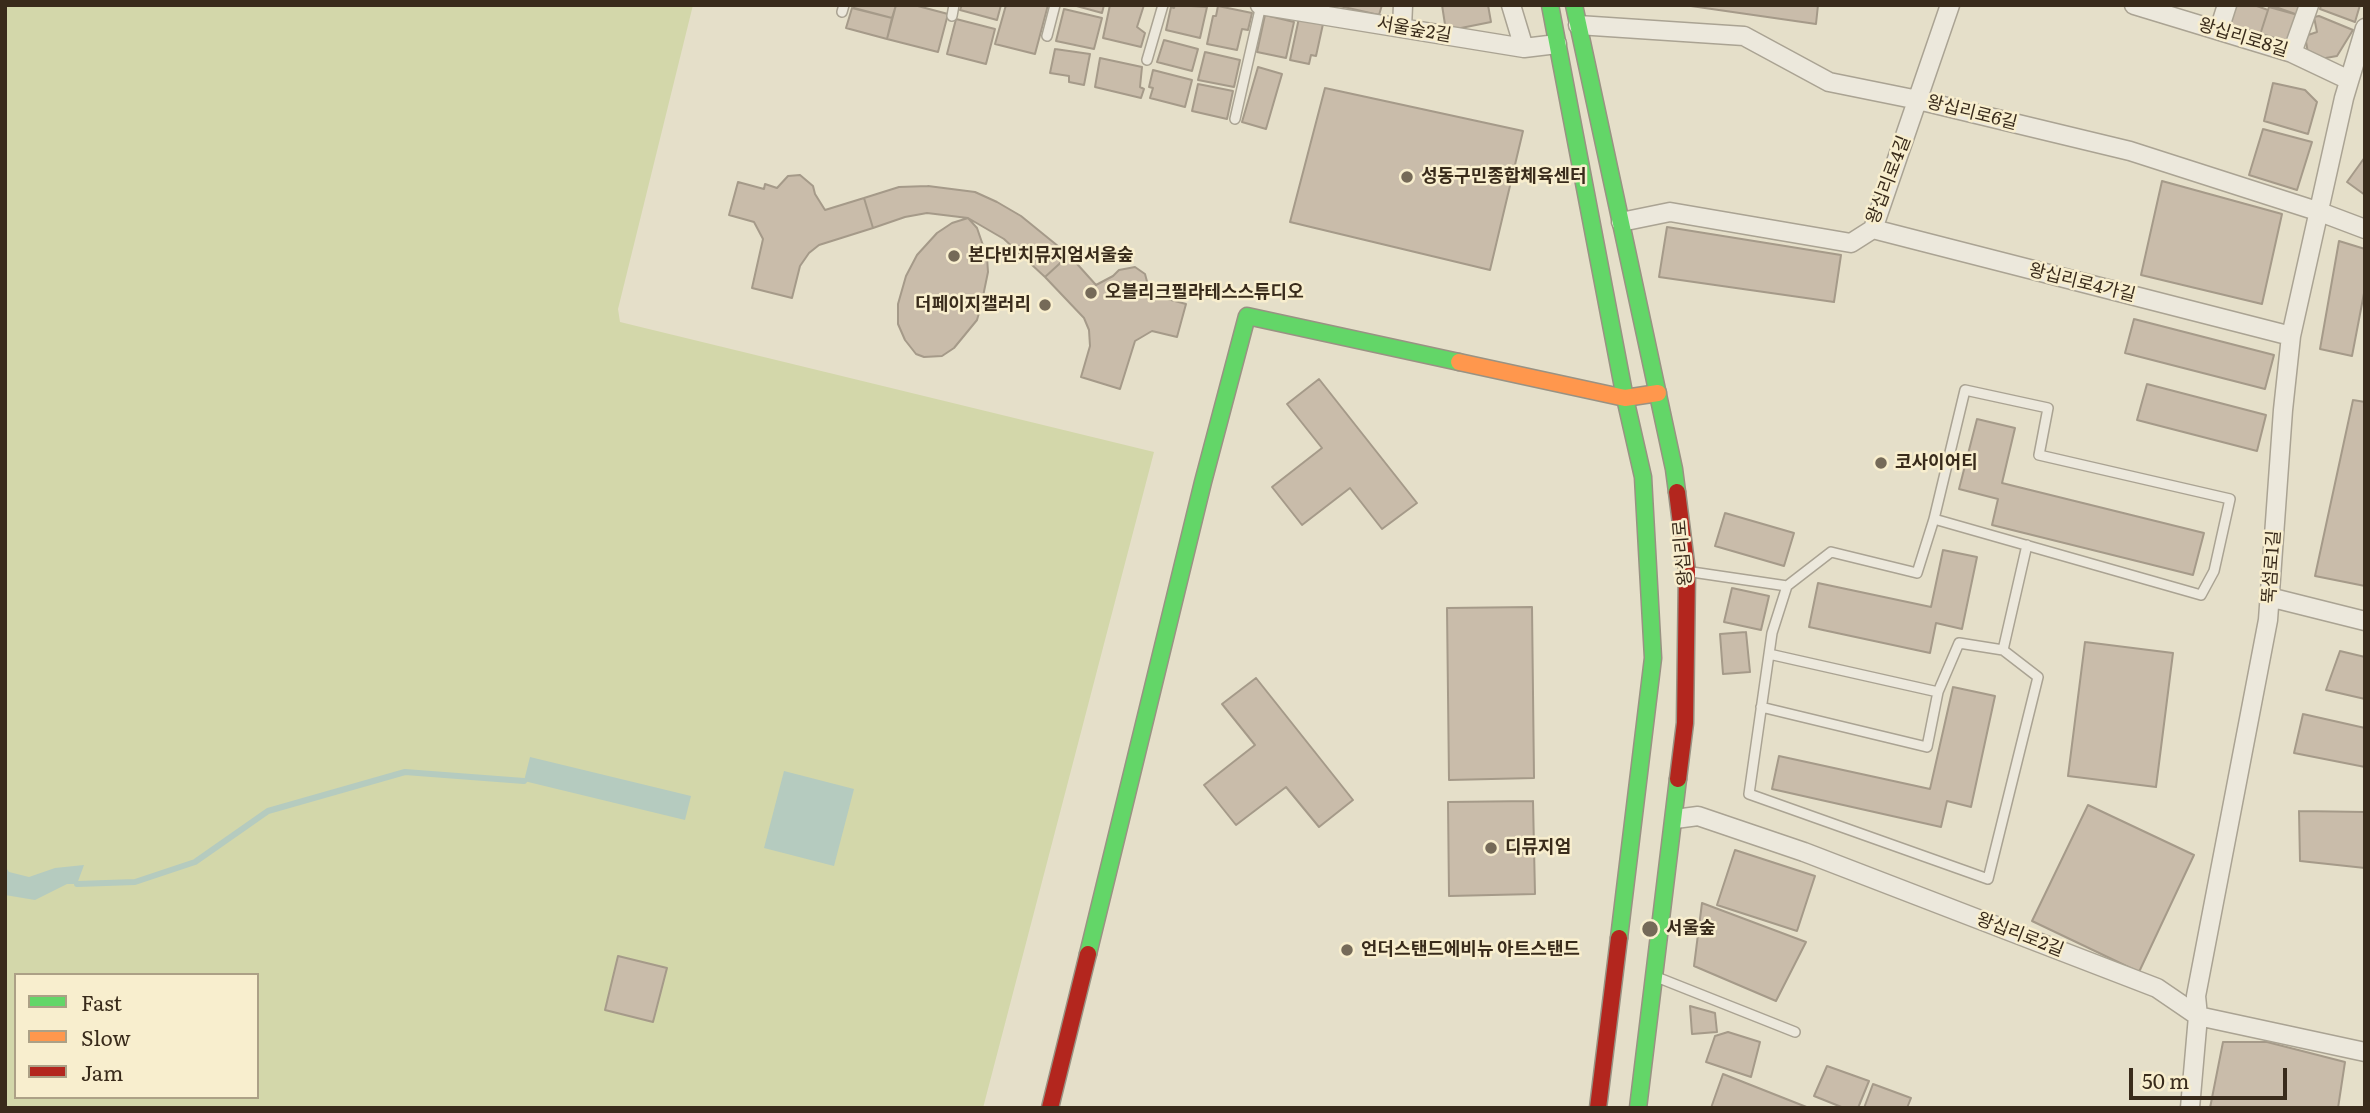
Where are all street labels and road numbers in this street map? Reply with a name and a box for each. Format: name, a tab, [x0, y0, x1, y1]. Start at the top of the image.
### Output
street label: 서울숲2길	[1375, 13, 1453, 47]
street label: 왕십리로8길	[2196, 14, 2290, 62]
street label: 왕십리로6길	[1925, 91, 2019, 135]
street label: 왕십리로4길	[1862, 133, 1916, 227]
street label: 왕십리로4가길	[2026, 259, 2138, 307]
street label: 왕십리로	[1669, 519, 1697, 587]
street label: 뚝섬로1길	[2259, 530, 2285, 604]
street label: 왕십리로2길	[1973, 908, 2067, 962]

